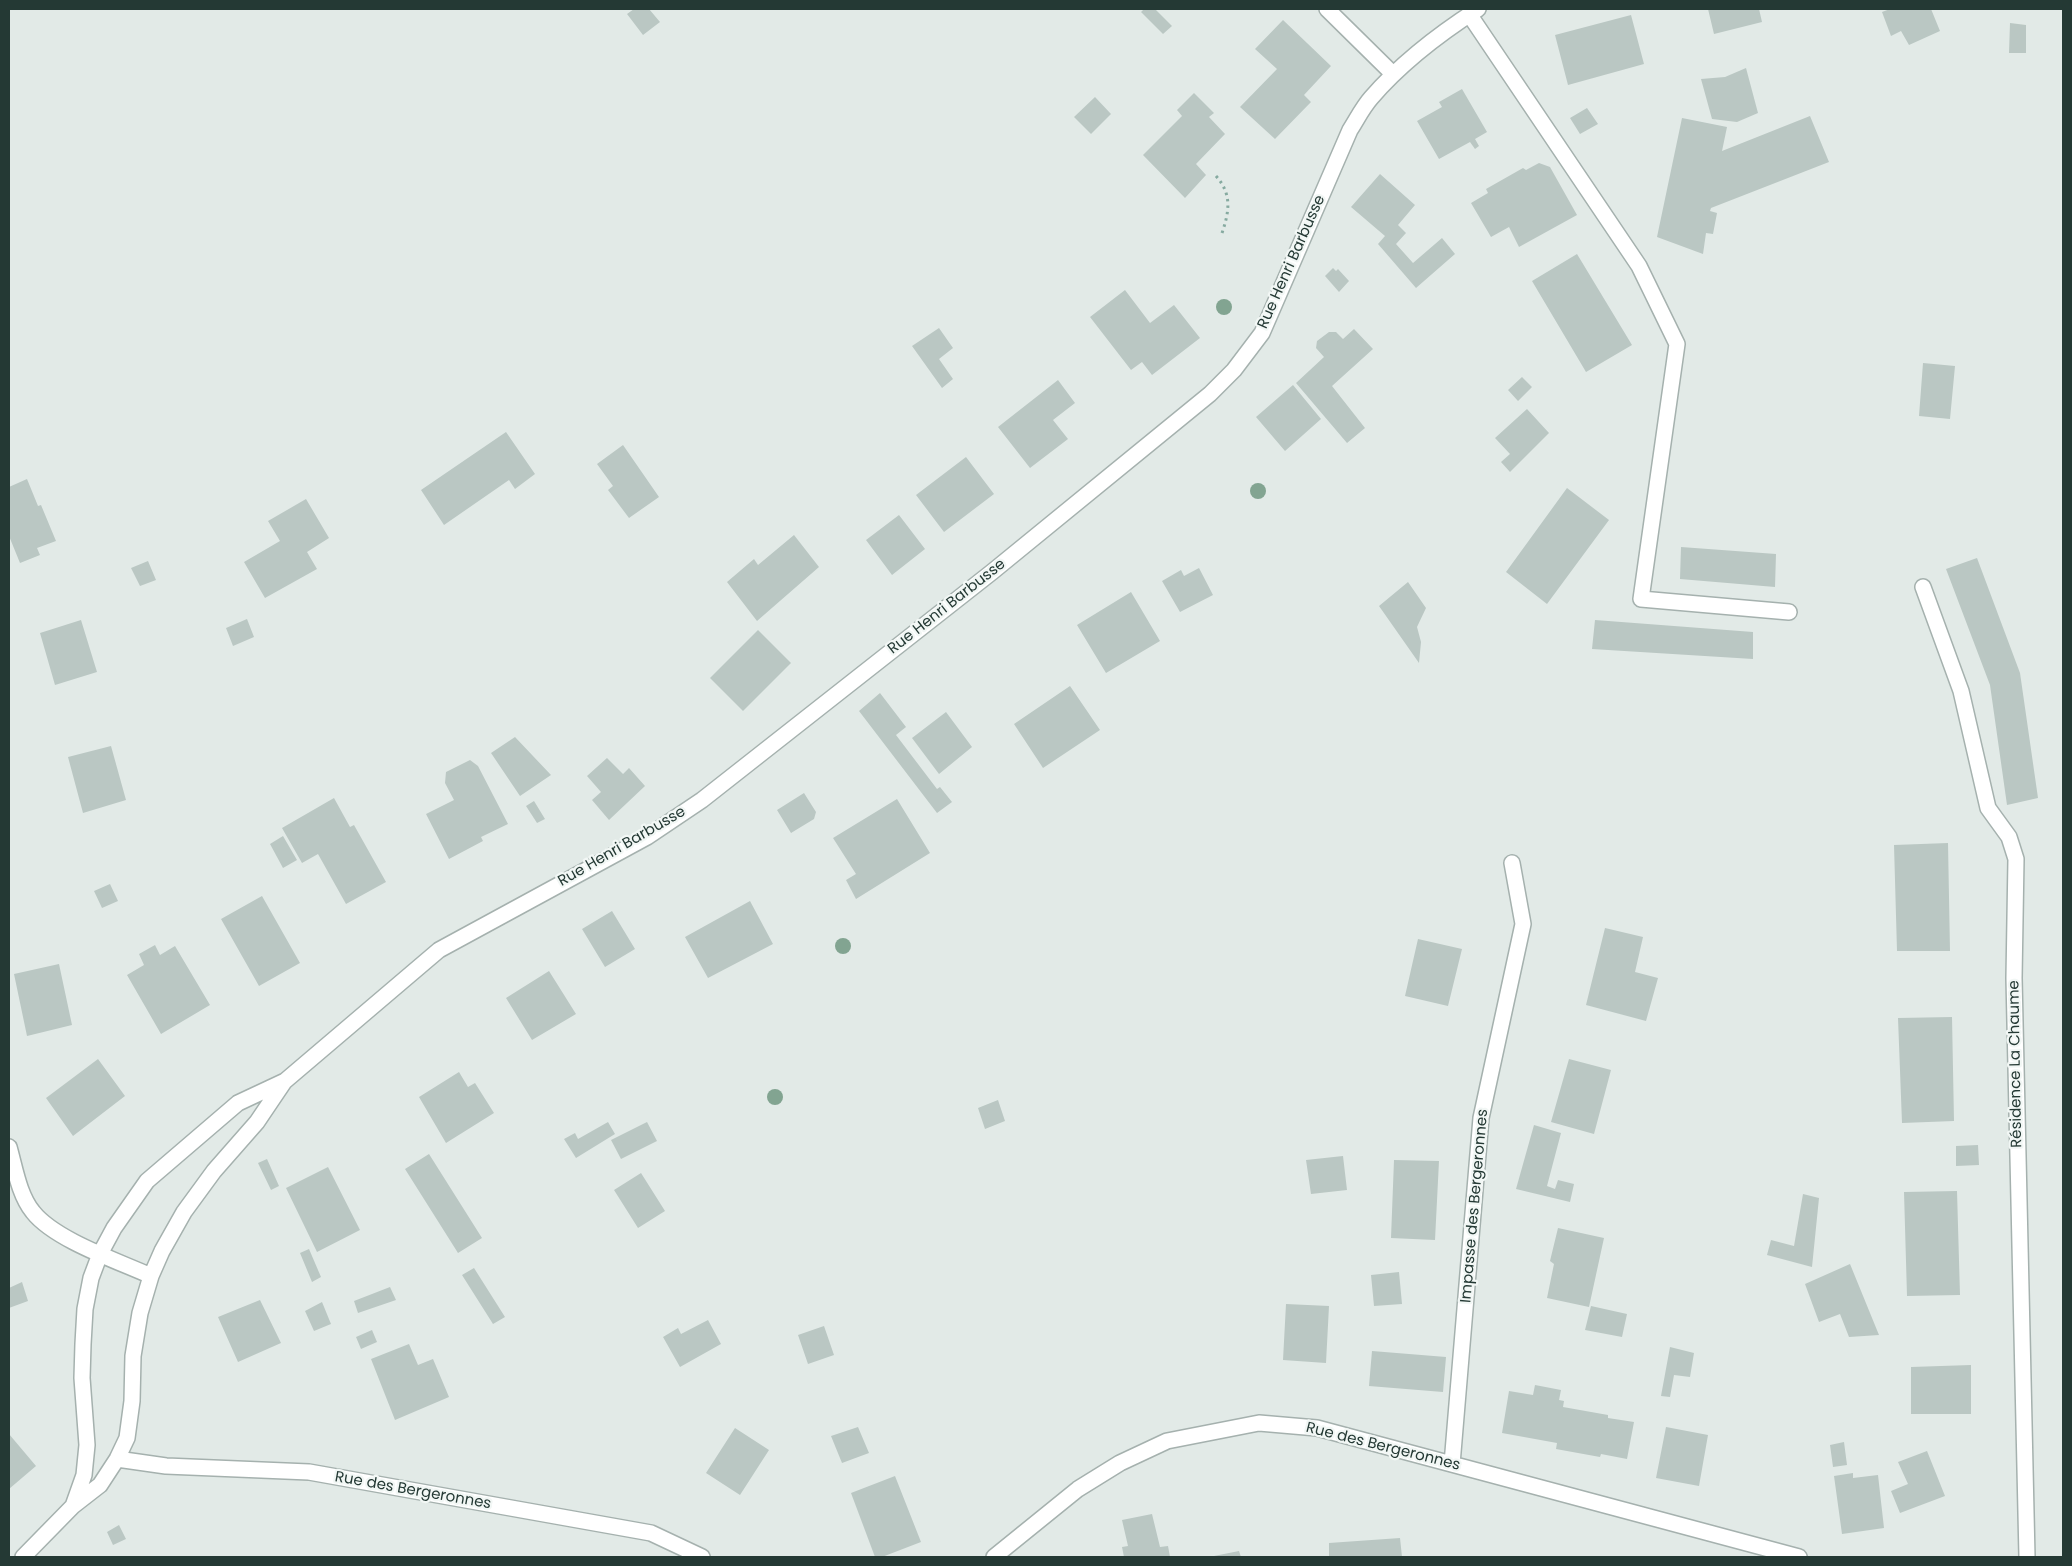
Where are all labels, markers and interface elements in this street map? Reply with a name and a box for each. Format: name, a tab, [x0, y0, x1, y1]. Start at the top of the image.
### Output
street label: Rue Henri Barbusse	[1254, 192, 1330, 332]
street label: Rue Henri Barbusse	[885, 556, 1009, 658]
street label: Rue Henri Barbusse	[555, 803, 689, 891]
street label: Résidence La Chaume	[2006, 980, 2026, 1148]
street label: Impasse des Bergeronnes	[1458, 1108, 1492, 1304]
street label: Rue des Bergeronnes	[1304, 1419, 1462, 1475]
street label: Rue des Bergeronnes	[333, 1468, 493, 1514]

